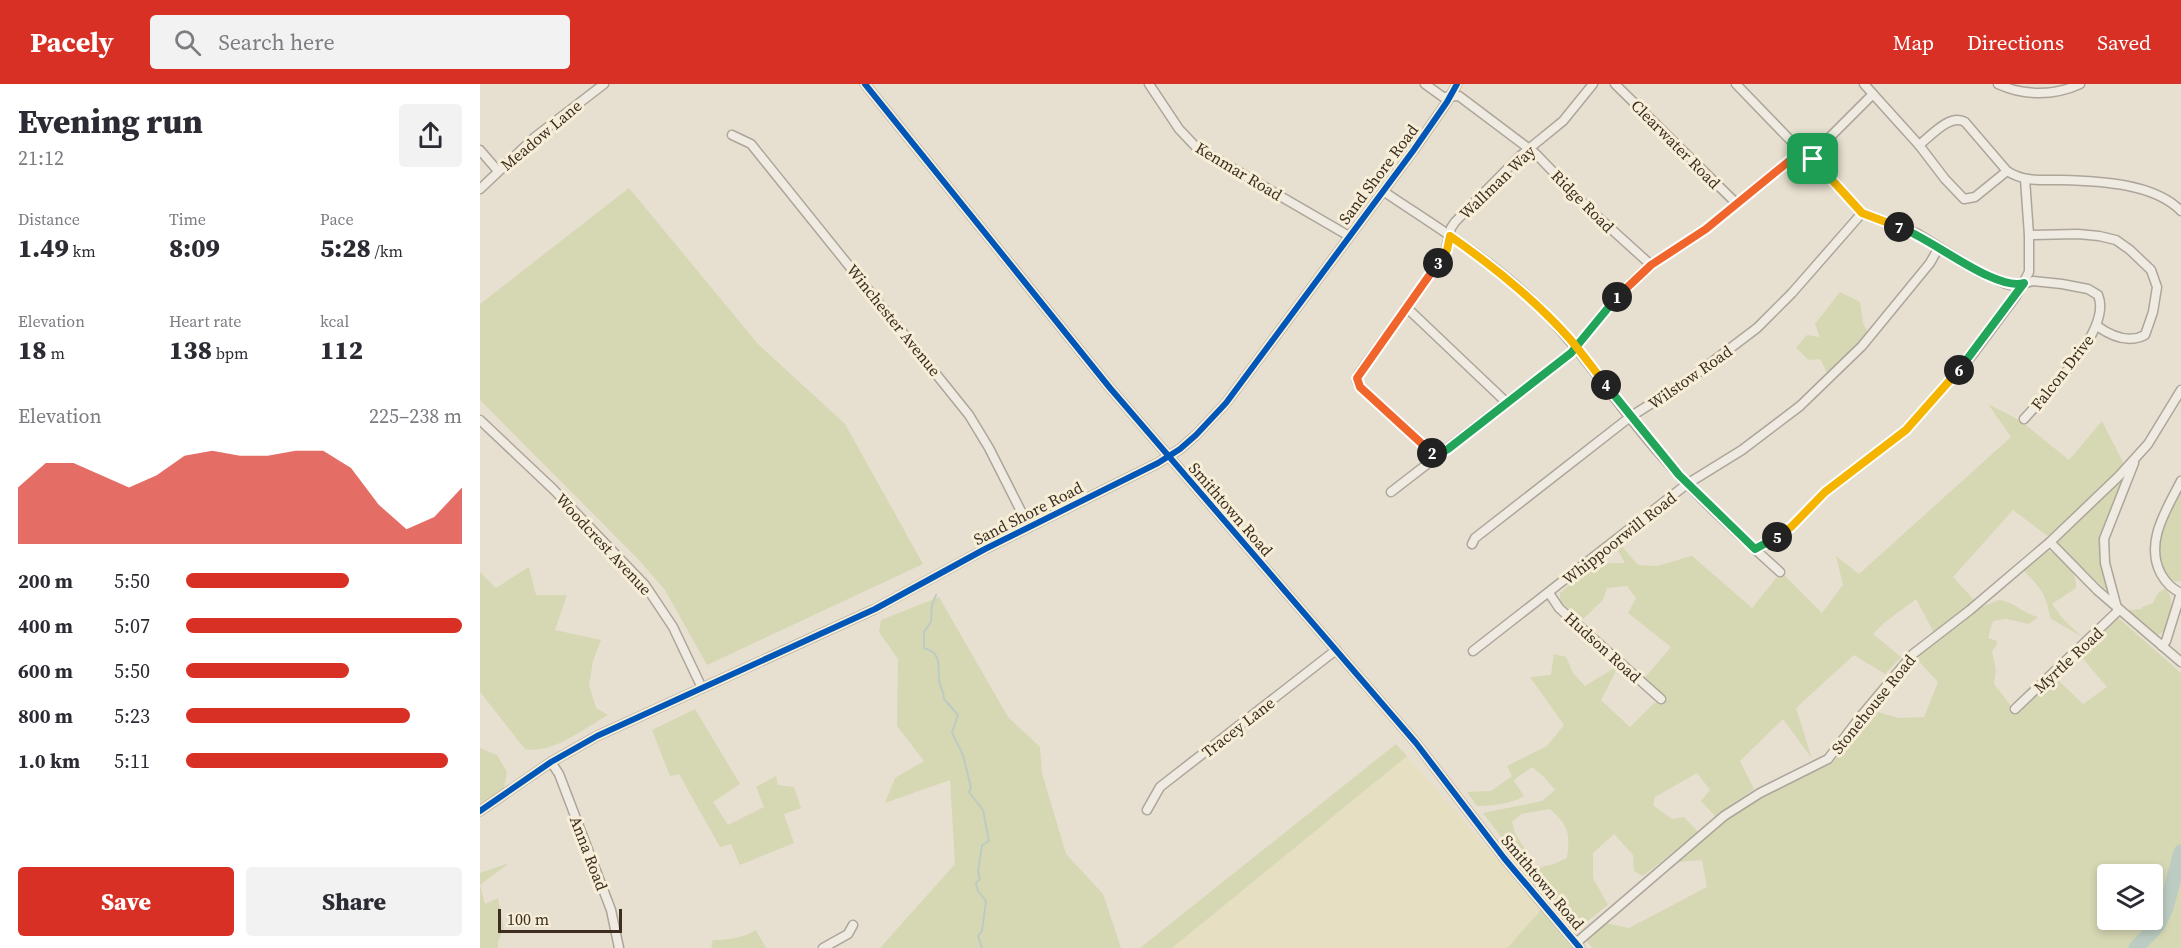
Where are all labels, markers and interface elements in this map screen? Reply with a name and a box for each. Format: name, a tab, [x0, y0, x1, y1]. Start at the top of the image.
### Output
search box	[150, 15, 570, 69]
text: Pacely	[30, 23, 114, 61]
icon: search	[171, 26, 204, 59]
text: Search here	[219, 27, 335, 57]
text: Map	[1893, 28, 1934, 57]
text: Directions	[1967, 28, 2064, 57]
text: Saved	[2097, 28, 2151, 57]
street label: Clearwater Road	[1626, 94, 1726, 194]
street label: Meadow Lane	[496, 95, 586, 175]
text: Evening run	[18, 99, 203, 144]
button: share	[399, 104, 462, 167]
street label: Sand Shore Road	[1333, 119, 1423, 229]
pin	[1787, 133, 1838, 184]
street label: Kenmar Road	[1192, 136, 1286, 206]
street label: Wallman Way	[1454, 140, 1540, 224]
icon: arrive	[1796, 142, 1829, 175]
text: 21:12	[18, 144, 64, 172]
street label: Ridge Road	[1547, 165, 1619, 237]
text: Distance	[18, 208, 80, 230]
text: Time	[169, 208, 206, 230]
text: Pace	[320, 208, 354, 230]
pin: 7	[1884, 212, 1914, 242]
text: 7	[1895, 216, 1903, 238]
text: 1.49	[18, 230, 69, 266]
text: 8:09	[169, 230, 220, 266]
text: 5:28	[320, 230, 371, 266]
text: km	[69, 240, 96, 262]
text: /km	[371, 240, 403, 262]
pin: 3	[1423, 248, 1453, 278]
text: 3	[1434, 252, 1442, 274]
street label: Winchester Avenue	[842, 259, 946, 381]
pin: 1	[1602, 282, 1632, 312]
text: 1	[1613, 286, 1621, 308]
text: Elevation	[18, 310, 85, 332]
text: Heart rate	[169, 310, 241, 332]
text: kcal	[320, 310, 349, 332]
street label: Falcon Drive	[2026, 330, 2098, 414]
text: 18	[18, 332, 47, 368]
text: 138	[169, 332, 212, 368]
text: 112	[320, 332, 363, 368]
street label: Wilstow Road	[1644, 340, 1736, 414]
text: m	[47, 342, 65, 364]
text: bpm	[212, 342, 249, 364]
pin: 6	[1944, 355, 1974, 385]
text: 6	[1955, 359, 1963, 381]
pin: 4	[1591, 370, 1621, 400]
text: 4	[1602, 374, 1610, 396]
text: Elevation	[18, 402, 102, 430]
text: 225–238 m	[369, 402, 462, 430]
pin: 2	[1417, 438, 1447, 468]
text: 2	[1428, 442, 1436, 464]
street label: Smithtown Road	[1184, 457, 1278, 561]
street label: Sand Shore Road	[970, 476, 1086, 550]
street label: Whippoorwill Road	[1557, 487, 1681, 589]
street label: Woodcrest Avenue	[551, 488, 657, 600]
pin: 5	[1762, 522, 1792, 552]
text: 5	[1773, 526, 1781, 548]
text: 200 m	[18, 567, 73, 595]
text: 5:50	[114, 567, 150, 595]
street label: Hudson Road	[1560, 607, 1646, 687]
text: 400 m	[18, 612, 73, 640]
text: 5:07	[114, 612, 150, 640]
street label: Myrtle Road	[2029, 622, 2107, 698]
street label: Stonehouse Road	[1826, 650, 1920, 758]
text: 600 m	[18, 657, 73, 685]
text: 5:50	[114, 657, 150, 685]
street label: Tracey Lane	[1197, 692, 1279, 762]
text: 800 m	[18, 702, 73, 730]
text: 5:23	[114, 702, 150, 730]
text: 1.0 km	[18, 747, 80, 775]
text: 5:11	[114, 747, 150, 775]
street label: Anna Road	[565, 813, 613, 893]
street label: Smithtown Road	[1497, 830, 1589, 934]
map controls	[2097, 864, 2163, 930]
button: layers	[2097, 864, 2163, 930]
button: Save	[18, 867, 234, 936]
button: Share	[246, 867, 462, 936]
scale bar	[498, 906, 622, 934]
text: 100 m	[507, 908, 549, 930]

